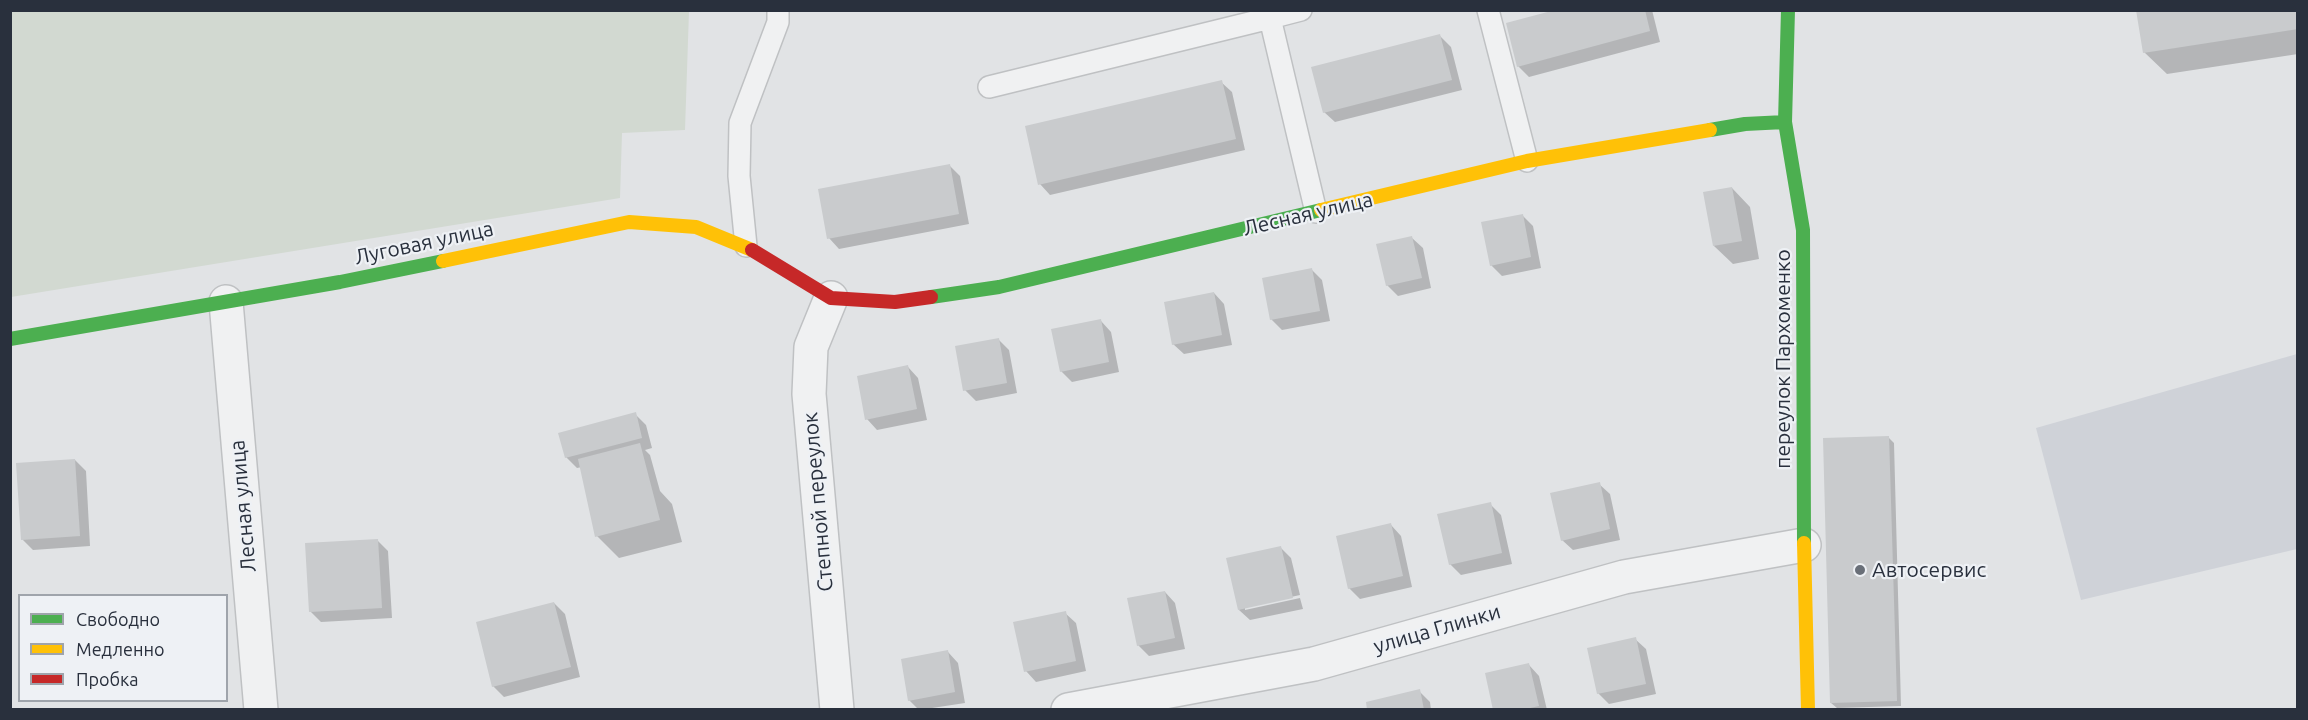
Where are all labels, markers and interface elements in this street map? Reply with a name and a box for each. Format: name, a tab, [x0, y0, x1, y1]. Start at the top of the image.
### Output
street label: Лесная улица	[1241, 187, 1375, 241]
street label: Луговая улица	[352, 216, 496, 270]
street label: переулок Пархоменко	[1770, 249, 1796, 469]
street label: Степной переулок	[798, 411, 838, 593]
street label: Лесная улица	[225, 439, 261, 573]
place label: Автосервис	[1872, 557, 1986, 583]
marker: Автосервис	[1853, 563, 1867, 577]
legend	[18, 594, 228, 702]
street label: улица Глинки	[1371, 599, 1503, 659]
text: Свободно	[76, 609, 160, 629]
text: Медленно	[76, 639, 165, 659]
text: Пробка	[76, 669, 139, 689]

